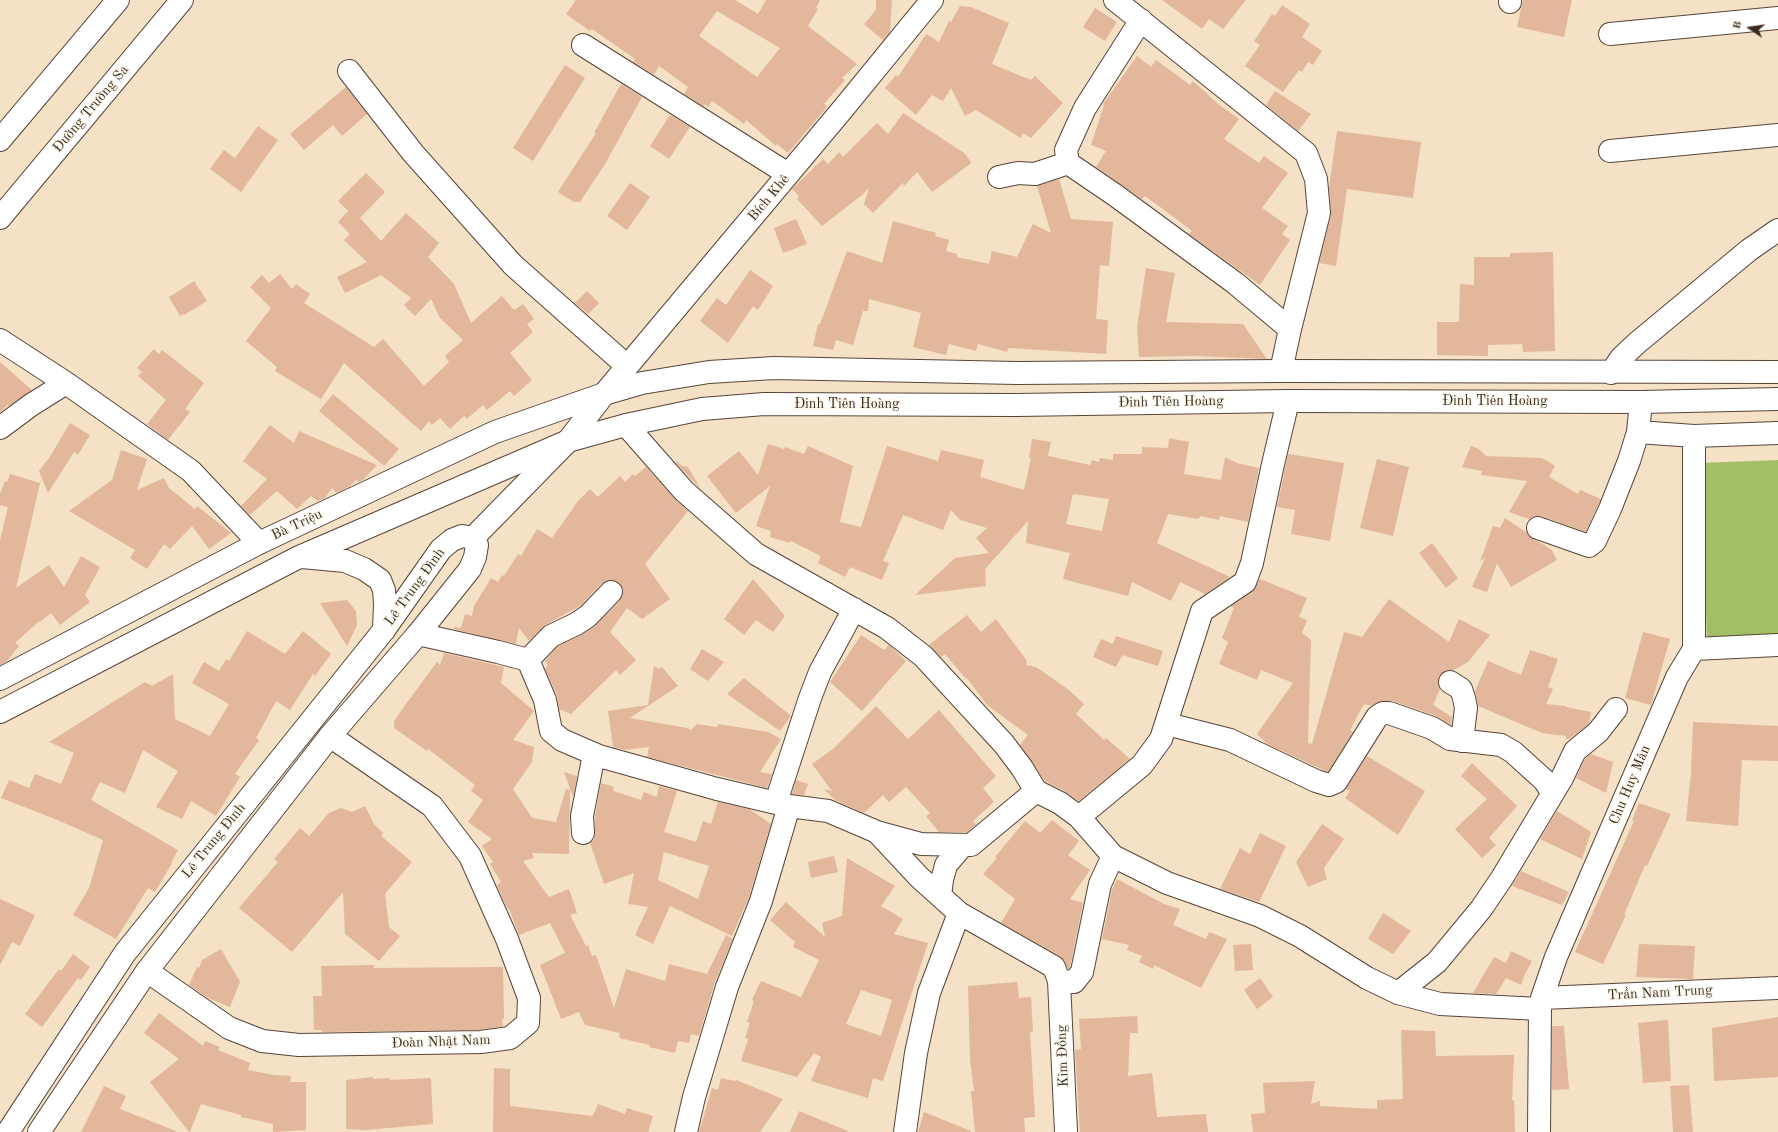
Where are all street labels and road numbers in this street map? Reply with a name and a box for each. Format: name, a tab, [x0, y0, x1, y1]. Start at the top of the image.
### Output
street label: Đường Trường Sa	[50, 62, 132, 156]
street label: Bích Khê	[745, 171, 793, 225]
street label: Đinh Tiên Hoàng	[1118, 393, 1224, 411]
street label: Đinh Tiên Hoàng	[1442, 393, 1548, 409]
street label: Đinh Tiên Hoàng	[794, 396, 900, 412]
street label: Bà Triệu	[269, 506, 325, 544]
street label: Lê Trung Đình	[381, 545, 449, 629]
street label: Chu Huy Mân	[1606, 743, 1654, 827]
street label: Lê Trung Đình	[179, 800, 249, 882]
street label: Trần Nam Trung	[1607, 982, 1713, 1004]
street label: Kim Đồng	[1054, 1025, 1072, 1087]
street label: Đoàn Nhật Nam	[391, 1032, 491, 1052]

